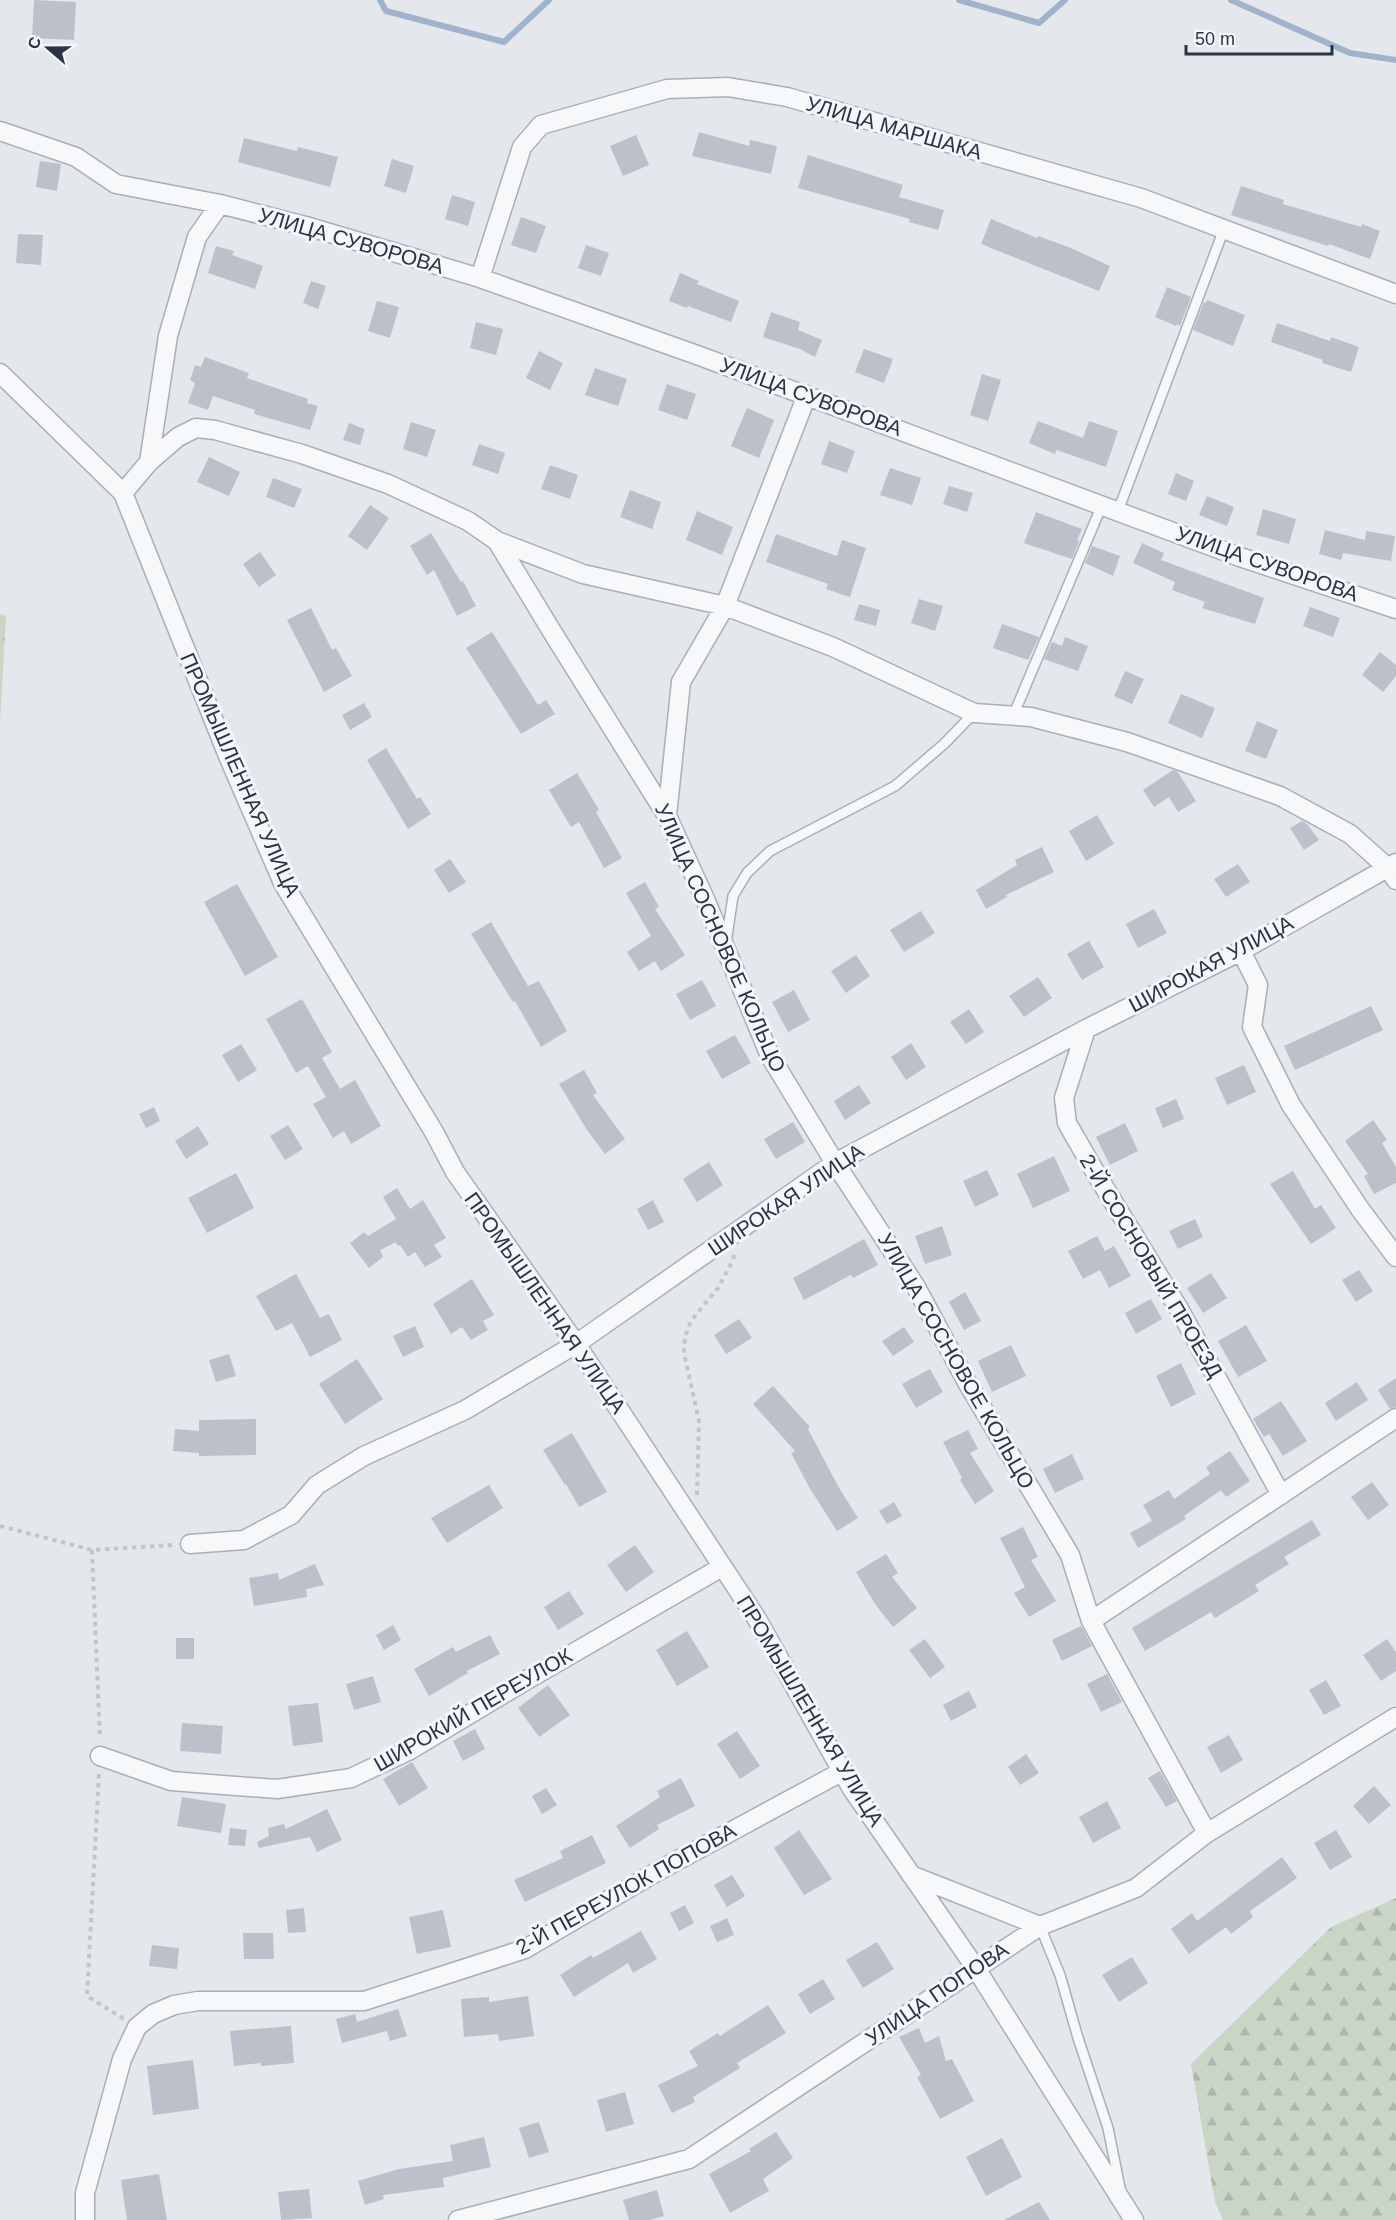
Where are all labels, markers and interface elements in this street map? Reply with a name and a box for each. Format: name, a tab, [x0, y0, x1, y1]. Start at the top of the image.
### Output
north arrow	[18, 18, 78, 78]
scale bar	[1186, 18, 1332, 56]
text: 50 m	[1195, 29, 1235, 49]
text: С	[24, 34, 44, 51]
street label: УЛИЦА МАРШАКА	[804, 91, 985, 164]
street label: УЛИЦА СУВОРОВА	[256, 203, 446, 278]
street label: УЛИЦА СУВОРОВА	[717, 353, 905, 440]
street label: УЛИЦА СУВОРОВА	[1173, 521, 1361, 606]
street label: ПРОМЫШЛЕННАЯ УЛИЦА	[176, 649, 305, 900]
street label: УЛИЦА СОСНОВОЕ КОЛЬЦО	[651, 800, 790, 1075]
street label: ШИРОКАЯ УЛИЦА	[1125, 911, 1297, 1017]
street label: ШИРОКАЯ УЛИЦА	[704, 1139, 868, 1260]
street label: 2-Й СОСНОВЫЙ ПРОЕЗД	[1076, 1150, 1227, 1381]
street label: ПРОМЫШЛЕННАЯ УЛИЦА	[460, 1188, 631, 1418]
street label: УЛИЦА СОСНОВОЕ КОЛЬЦО	[874, 1229, 1039, 1493]
street label: ПРОМЫШЛЕННАЯ УЛИЦА	[732, 1591, 888, 1830]
street label: ШИРОКИЙ ПЕРЕУЛОК	[370, 1643, 576, 1776]
street label: 2-Й ПЕРЕУЛОК ПОПОВА	[512, 1818, 740, 1959]
street label: УЛИЦА ПОПОВА	[861, 1937, 1012, 2050]

